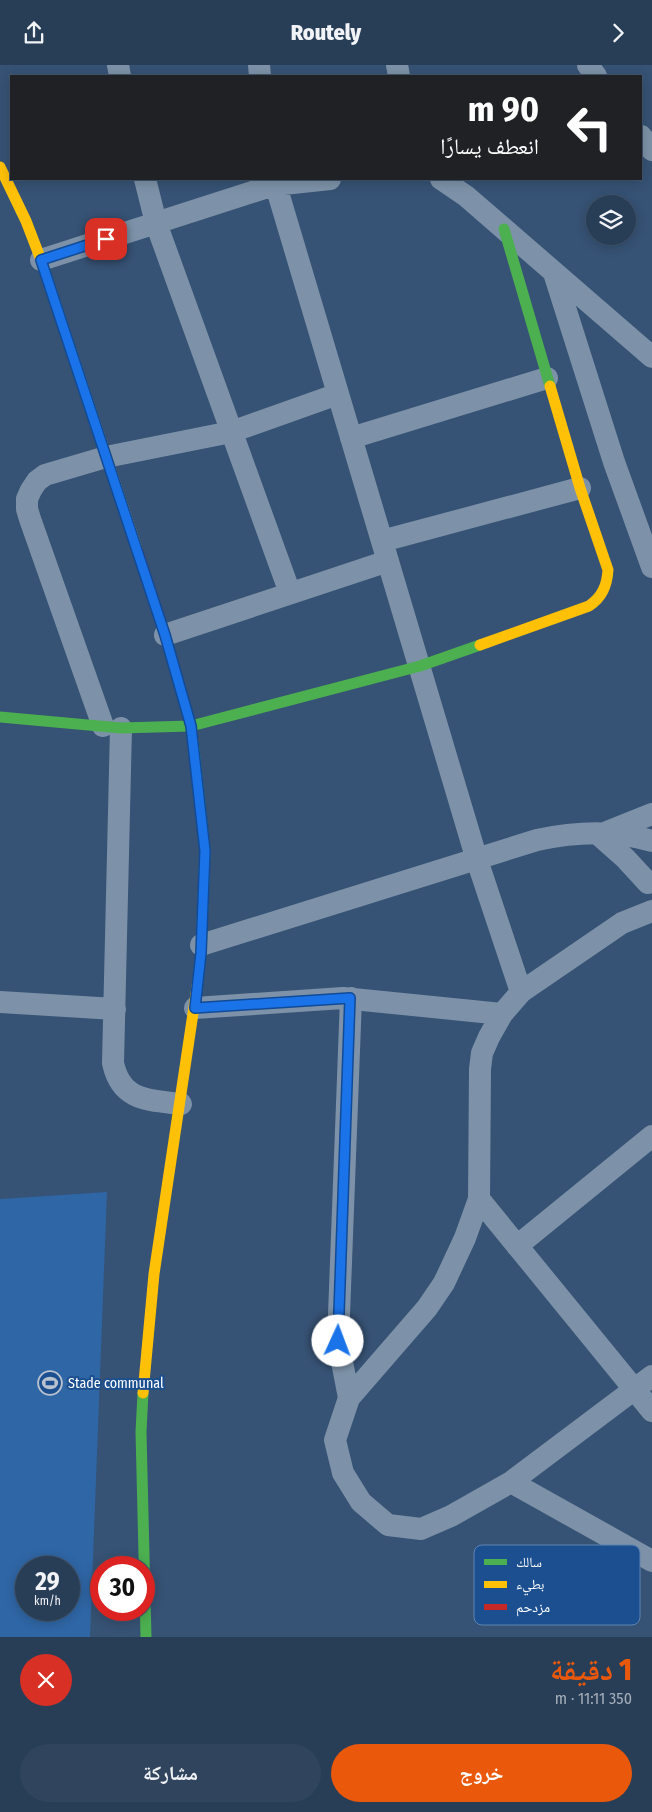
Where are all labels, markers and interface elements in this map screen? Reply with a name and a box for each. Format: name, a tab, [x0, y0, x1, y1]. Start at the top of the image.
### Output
icon: share	[20, 19, 48, 47]
text: Routely	[291, 19, 361, 46]
icon: forward	[604, 19, 632, 47]
text: 90 m	[468, 88, 539, 130]
icon: left	[557, 95, 622, 160]
text: انعطف يسارًا	[440, 133, 539, 160]
map controls	[586, 195, 636, 245]
button: layers	[586, 195, 636, 245]
pin	[85, 218, 127, 260]
icon: arrive	[92, 225, 120, 253]
position arrow	[311, 1314, 363, 1366]
sports icon: Stade communal	[37, 1370, 63, 1396]
place label: Stade communal	[68, 1375, 164, 1392]
legend	[474, 1545, 640, 1625]
text: سالك	[516, 1554, 542, 1571]
speed limit sign: 30	[90, 1556, 155, 1621]
text: 29	[35, 1567, 60, 1597]
text: بطيء	[516, 1576, 545, 1596]
text: km/h	[34, 1594, 61, 1608]
text: مزدحم	[516, 1599, 550, 1617]
text: 1 دقيقة	[550, 1652, 632, 1688]
button: close	[20, 1654, 72, 1706]
text: 350 m · 11:11	[555, 1689, 632, 1708]
button: مشاركة	[20, 1744, 321, 1802]
button: خروج	[331, 1744, 632, 1802]

